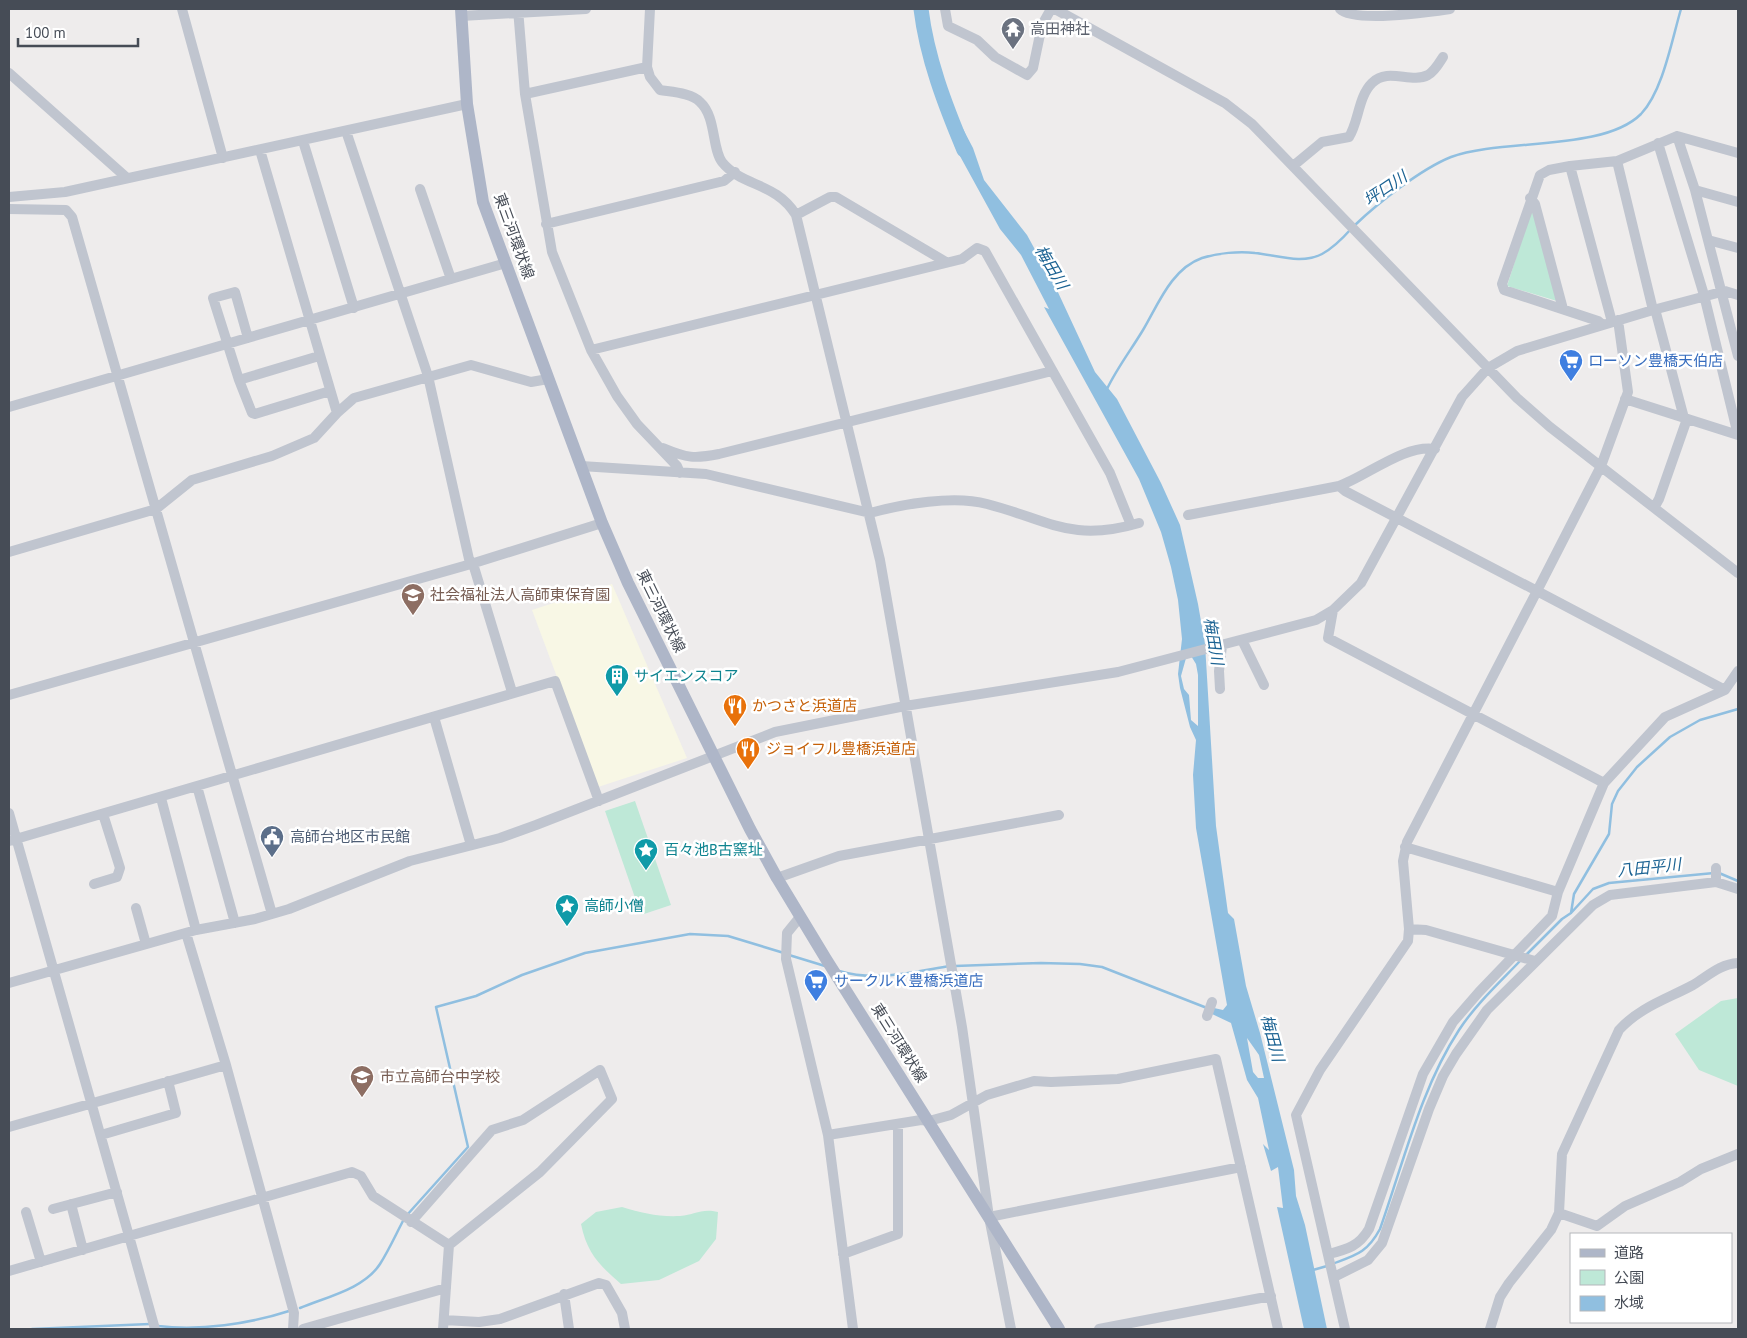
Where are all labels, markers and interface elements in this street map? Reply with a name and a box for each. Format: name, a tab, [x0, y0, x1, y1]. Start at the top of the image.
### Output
scale bar	[18, 15, 138, 47]
temple icon: 高田神社	[1000, 16, 1026, 50]
place label: 高田神社	[1030, 19, 1090, 38]
text: 100 m	[25, 23, 66, 42]
water label: 坪口川	[1360, 165, 1412, 210]
street label: 東三河環状線	[490, 190, 539, 281]
water label: 梅田川	[1031, 241, 1074, 294]
supermarket icon: ローソン豊橋天伯店	[1558, 348, 1584, 382]
place label: ローソン豊橋天伯店	[1588, 351, 1723, 370]
street label: 東三河環状線	[633, 566, 690, 655]
school or university icon: 社会福祉法人高師東保育園	[400, 582, 426, 616]
place label: 社会福祉法人高師東保育園	[430, 585, 610, 604]
water label: 梅田川	[1200, 616, 1228, 668]
building icon: サイエンスコア	[604, 663, 630, 697]
place label: サイエンスコア	[634, 666, 739, 685]
restaurant icon: かつさと浜道店	[722, 693, 748, 727]
place label: かつさと浜道店	[752, 696, 857, 715]
restaurant icon: ジョイフル豊橋浜道店	[735, 736, 761, 770]
place label: ジョイフル豊橋浜道店	[766, 739, 916, 758]
public building icon: 高師台地区市民館	[259, 824, 285, 858]
place label: 高師台地区市民館	[290, 827, 410, 846]
place icon: 百々池B古窯址	[633, 837, 659, 871]
place label: 百々池B古窯址	[664, 840, 763, 859]
water label: 八田平川	[1616, 854, 1684, 880]
place icon: 高師小僧	[554, 893, 580, 927]
place label: 高師小僧	[584, 896, 644, 915]
supermarket icon: サークルＫ豊橋浜道店	[803, 968, 829, 1002]
place label: サークルＫ豊橋浜道店	[834, 971, 984, 990]
street label: 東三河環状線	[868, 1000, 931, 1086]
water label: 梅田川	[1257, 1012, 1289, 1066]
school or university icon: 市立高師台中学校	[349, 1064, 375, 1098]
place label: 市立高師台中学校	[380, 1067, 500, 1086]
legend	[1570, 1233, 1732, 1323]
text: 道路	[1614, 1243, 1644, 1262]
text: 公園	[1614, 1268, 1644, 1287]
text: 水域	[1614, 1293, 1644, 1312]

